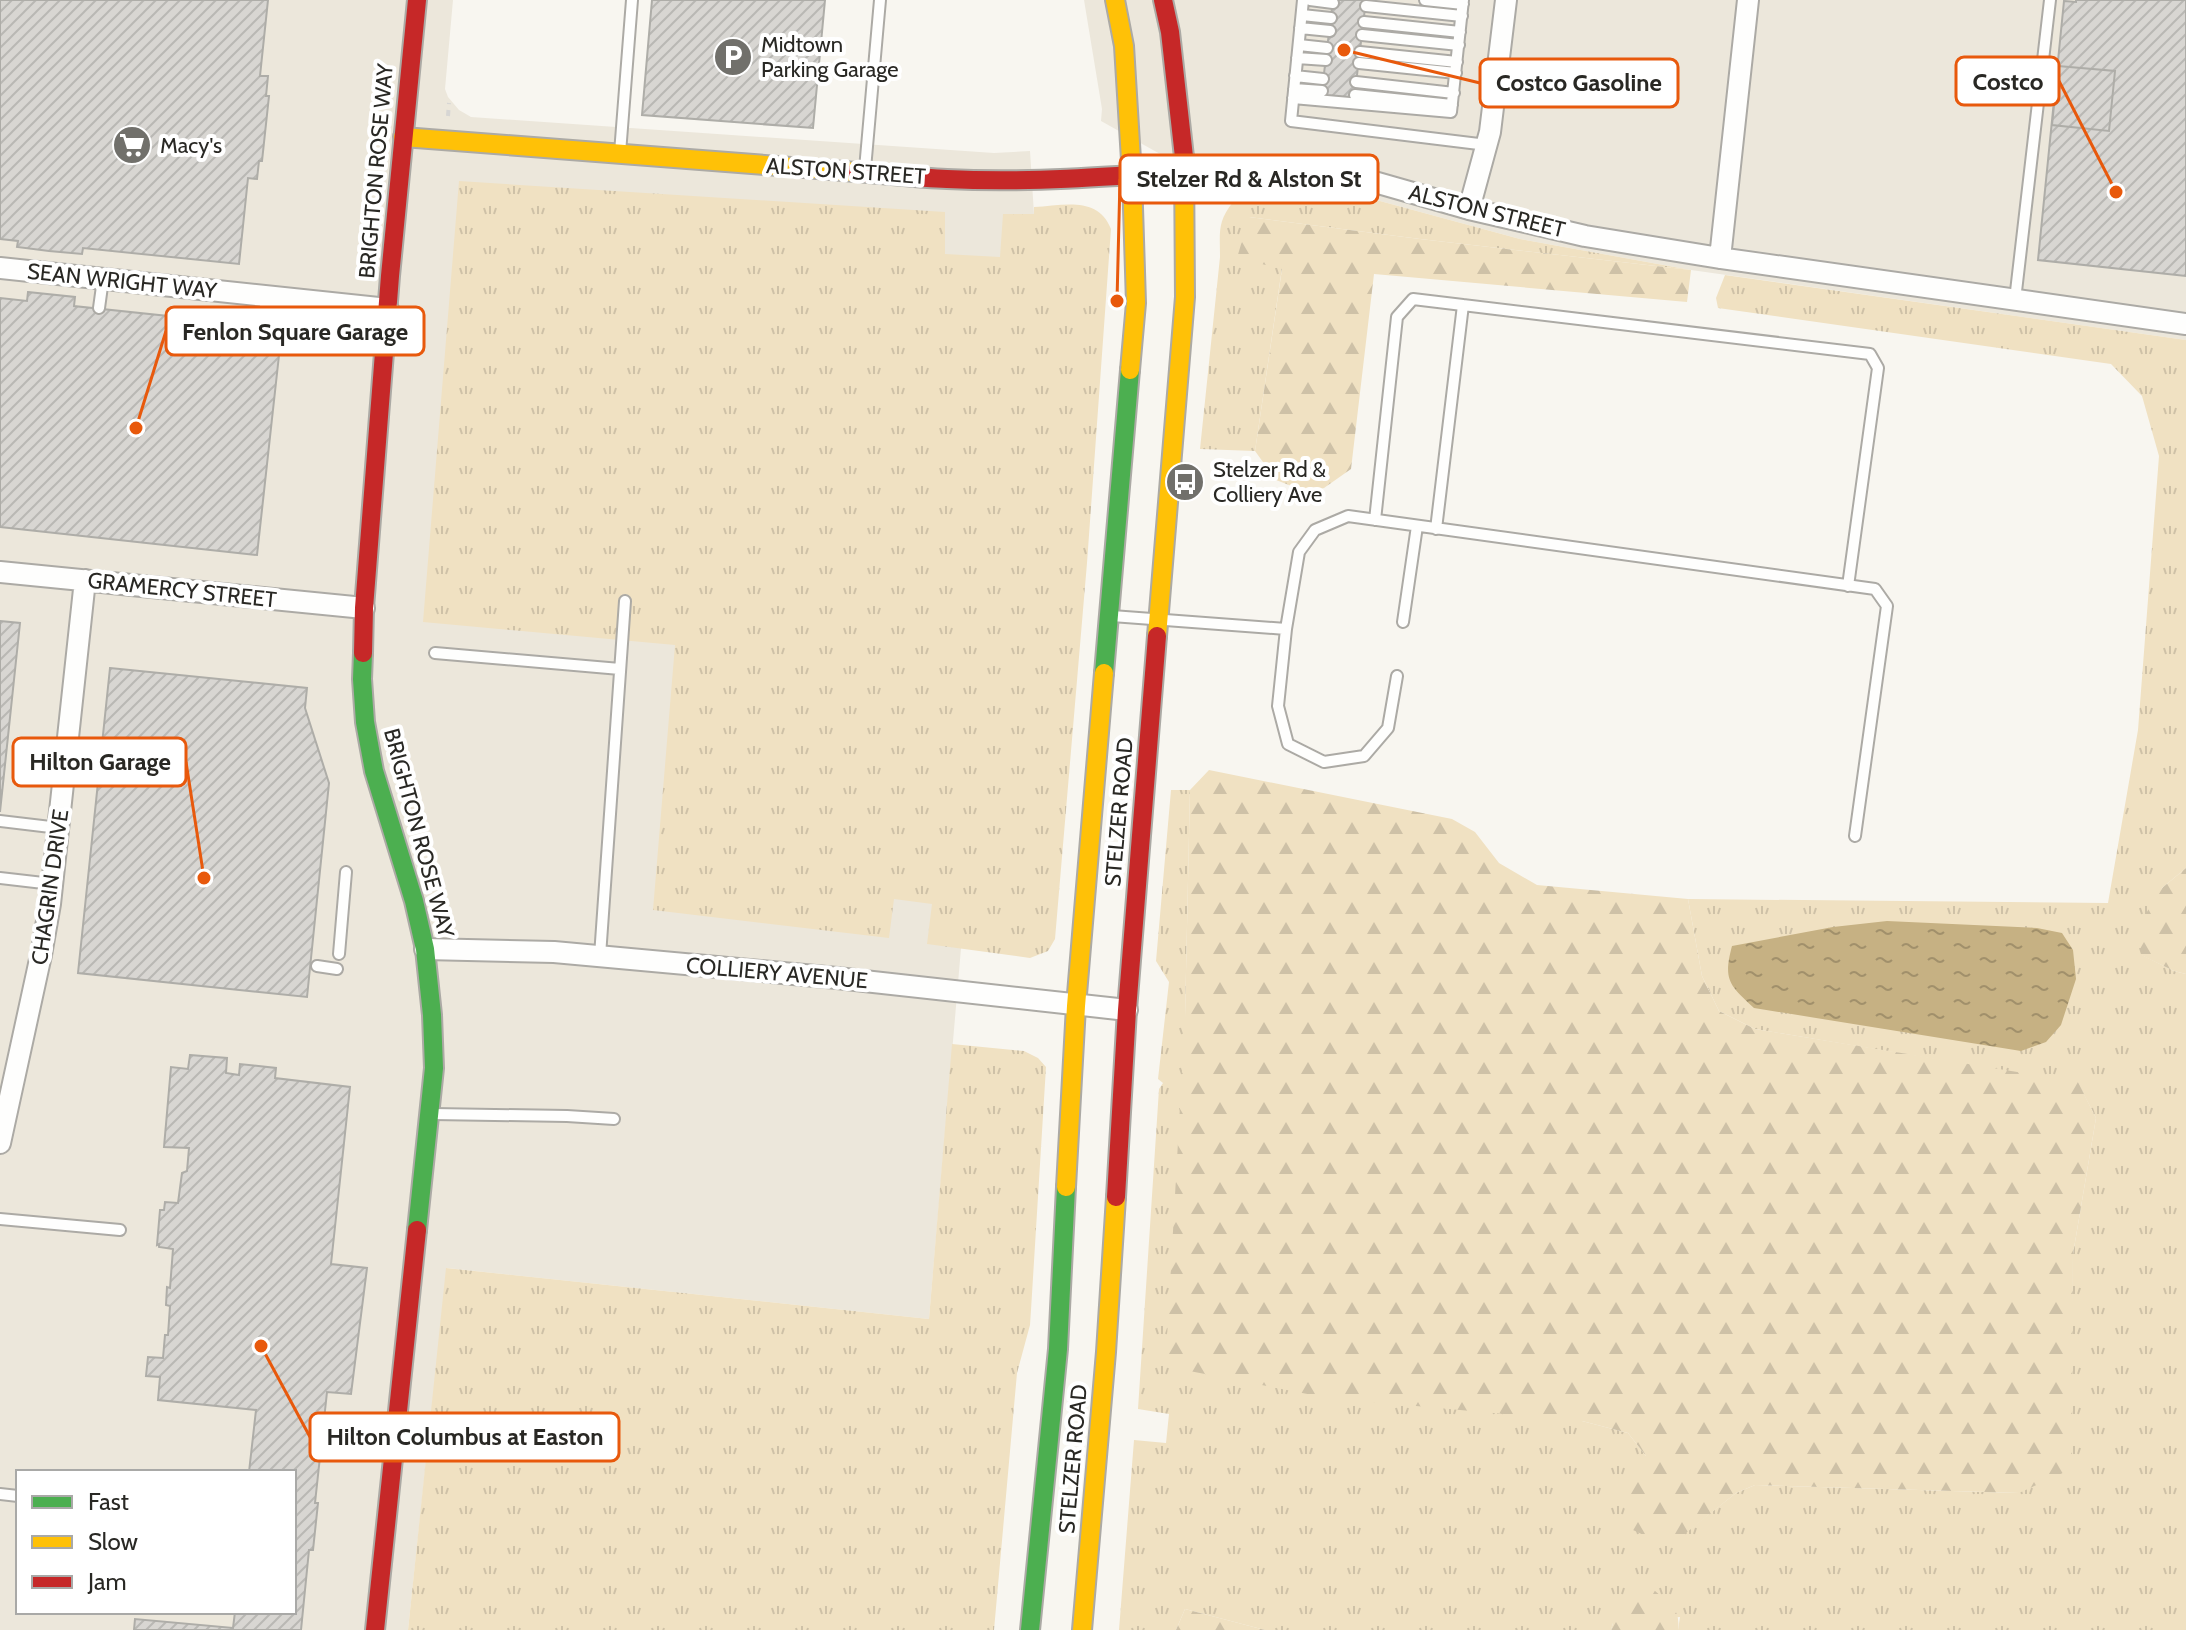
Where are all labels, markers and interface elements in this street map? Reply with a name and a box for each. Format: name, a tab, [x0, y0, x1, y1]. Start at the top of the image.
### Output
place label: Midtown Parking Garage	[761, 31, 898, 83]
parking icon: Midtown Parking Garage	[712, 36, 754, 78]
callout: Costco	[1956, 57, 2059, 105]
callout: Costco Gasoline	[1480, 59, 1678, 107]
street label: BRIGHTON ROSE WAY	[353, 62, 399, 280]
text: Costco	[1973, 67, 2044, 96]
text: Costco Gasoline	[1496, 68, 1662, 97]
supermarket icon: Macy's	[111, 124, 153, 166]
place label: Macy's	[160, 132, 222, 159]
street label: ALSTON STREET	[765, 152, 927, 190]
callout: Stelzer Rd & Alston St	[1120, 155, 1378, 203]
text: Stelzer Rd & Alston St	[1136, 164, 1362, 193]
street label: ALSTON STREET	[1406, 179, 1568, 244]
street label: SEAN WRIGHT WAY	[26, 258, 219, 304]
callout: Fenlon Square Garage	[166, 307, 424, 355]
text: Fenlon Square Garage	[182, 317, 408, 346]
place label: Stelzer Rd & Colliery Ave	[1213, 456, 1327, 508]
bus stop icon: Stelzer Rd & Colliery Ave	[1164, 461, 1206, 503]
street label: GRAMERCY STREET	[86, 567, 278, 613]
street label: BRIGHTON ROSE WAY	[378, 725, 460, 941]
street label: STELZER ROAD	[1099, 736, 1139, 888]
callout: Hilton Garage	[13, 738, 186, 786]
text: Hilton Garage	[29, 747, 171, 776]
street label: CHAGRIN DRIVE	[26, 807, 74, 967]
street label: COLLIERY AVENUE	[685, 952, 869, 994]
street label: STELZER ROAD	[1053, 1383, 1093, 1535]
callout: Hilton Columbus at Easton	[310, 1413, 619, 1461]
text: Hilton Columbus at Easton	[326, 1422, 604, 1451]
legend	[16, 1470, 296, 1614]
text: Fast	[88, 1487, 129, 1516]
text: Slow	[88, 1527, 138, 1556]
text: Jam	[87, 1567, 126, 1596]

